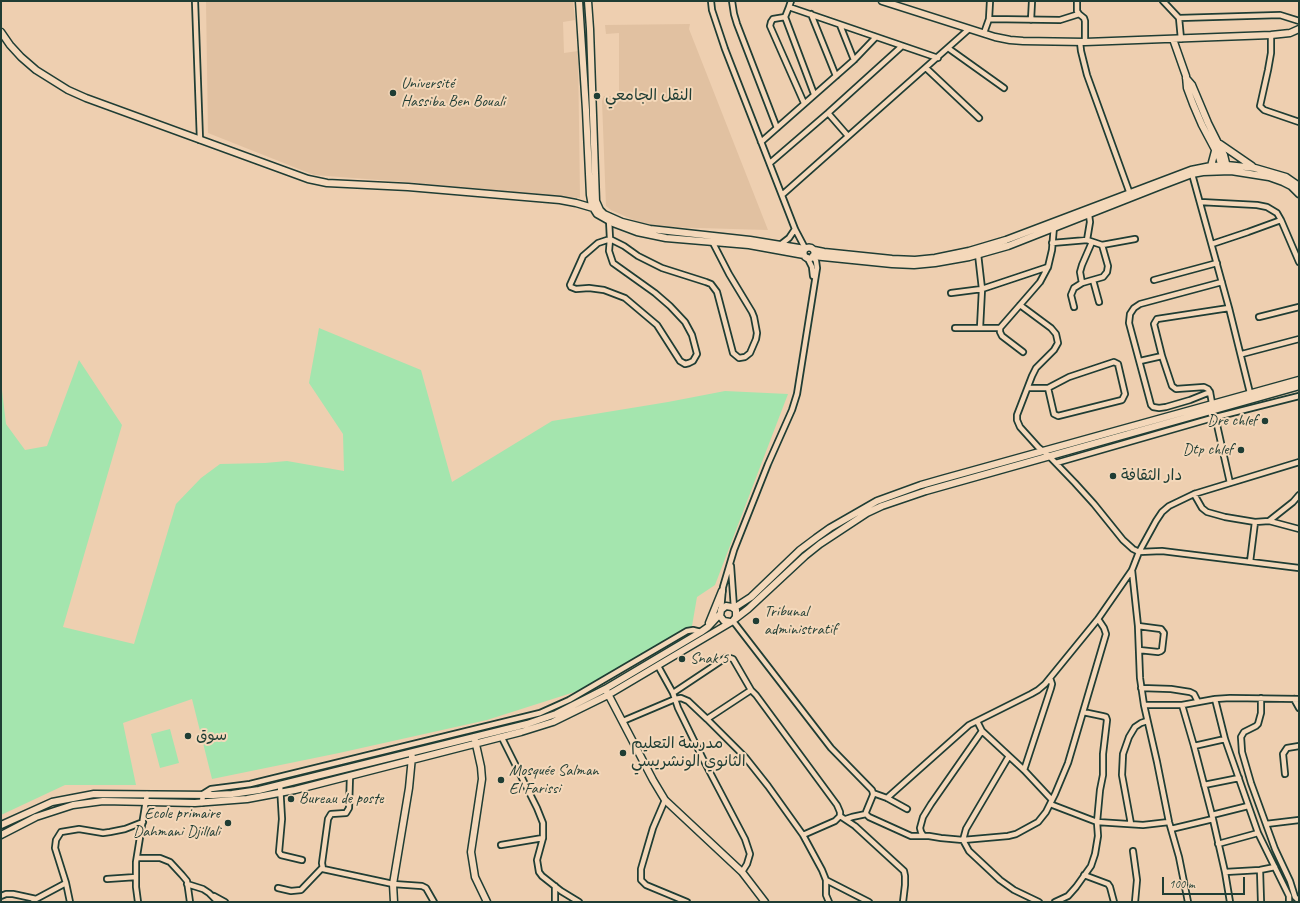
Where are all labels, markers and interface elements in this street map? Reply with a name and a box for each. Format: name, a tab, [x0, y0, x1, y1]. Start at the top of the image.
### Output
place label: Université Hassiba Ben Bouali	[401, 74, 505, 112]
place label: النقل الجامعي	[605, 86, 692, 106]
marker: Université Hassiba Ben Bouali	[388, 88, 398, 98]
marker: النقل الجامعي	[592, 91, 602, 101]
place label: Dre chlef	[1207, 411, 1257, 431]
marker: Dre chlef	[1260, 416, 1270, 426]
place label: Dtp chlef	[1183, 440, 1233, 460]
marker: Dtp chlef	[1236, 445, 1246, 455]
place label: دار الثقافة	[1121, 466, 1182, 486]
marker: دار الثقافة	[1108, 471, 1118, 481]
place label: Tribunal administratif	[764, 602, 837, 640]
marker: Tribunal administratif	[751, 616, 761, 626]
place label: Snak 5	[690, 649, 729, 669]
marker: Snak 5	[677, 654, 687, 664]
place label: سوق	[196, 726, 227, 746]
marker: سوق	[183, 731, 193, 741]
place label: مدرسة التعليم الثانوي الونشريسي	[631, 734, 746, 772]
marker: مدرسة التعليم الثانوي الونشريسي	[618, 748, 628, 758]
place label: Mosquée Salman El Farissi	[509, 761, 599, 799]
marker: Mosquée Salman El Farissi	[496, 775, 506, 785]
place label: Bureau de poste	[299, 789, 384, 809]
marker: Bureau de poste	[286, 794, 296, 804]
place label: Ecole primaire Dahmani Djillali	[133, 804, 220, 842]
marker: Ecole primaire Dahmani Djillali	[223, 818, 233, 828]
scale bar	[1164, 869, 1247, 895]
text: 100 m	[1169, 876, 1195, 892]

